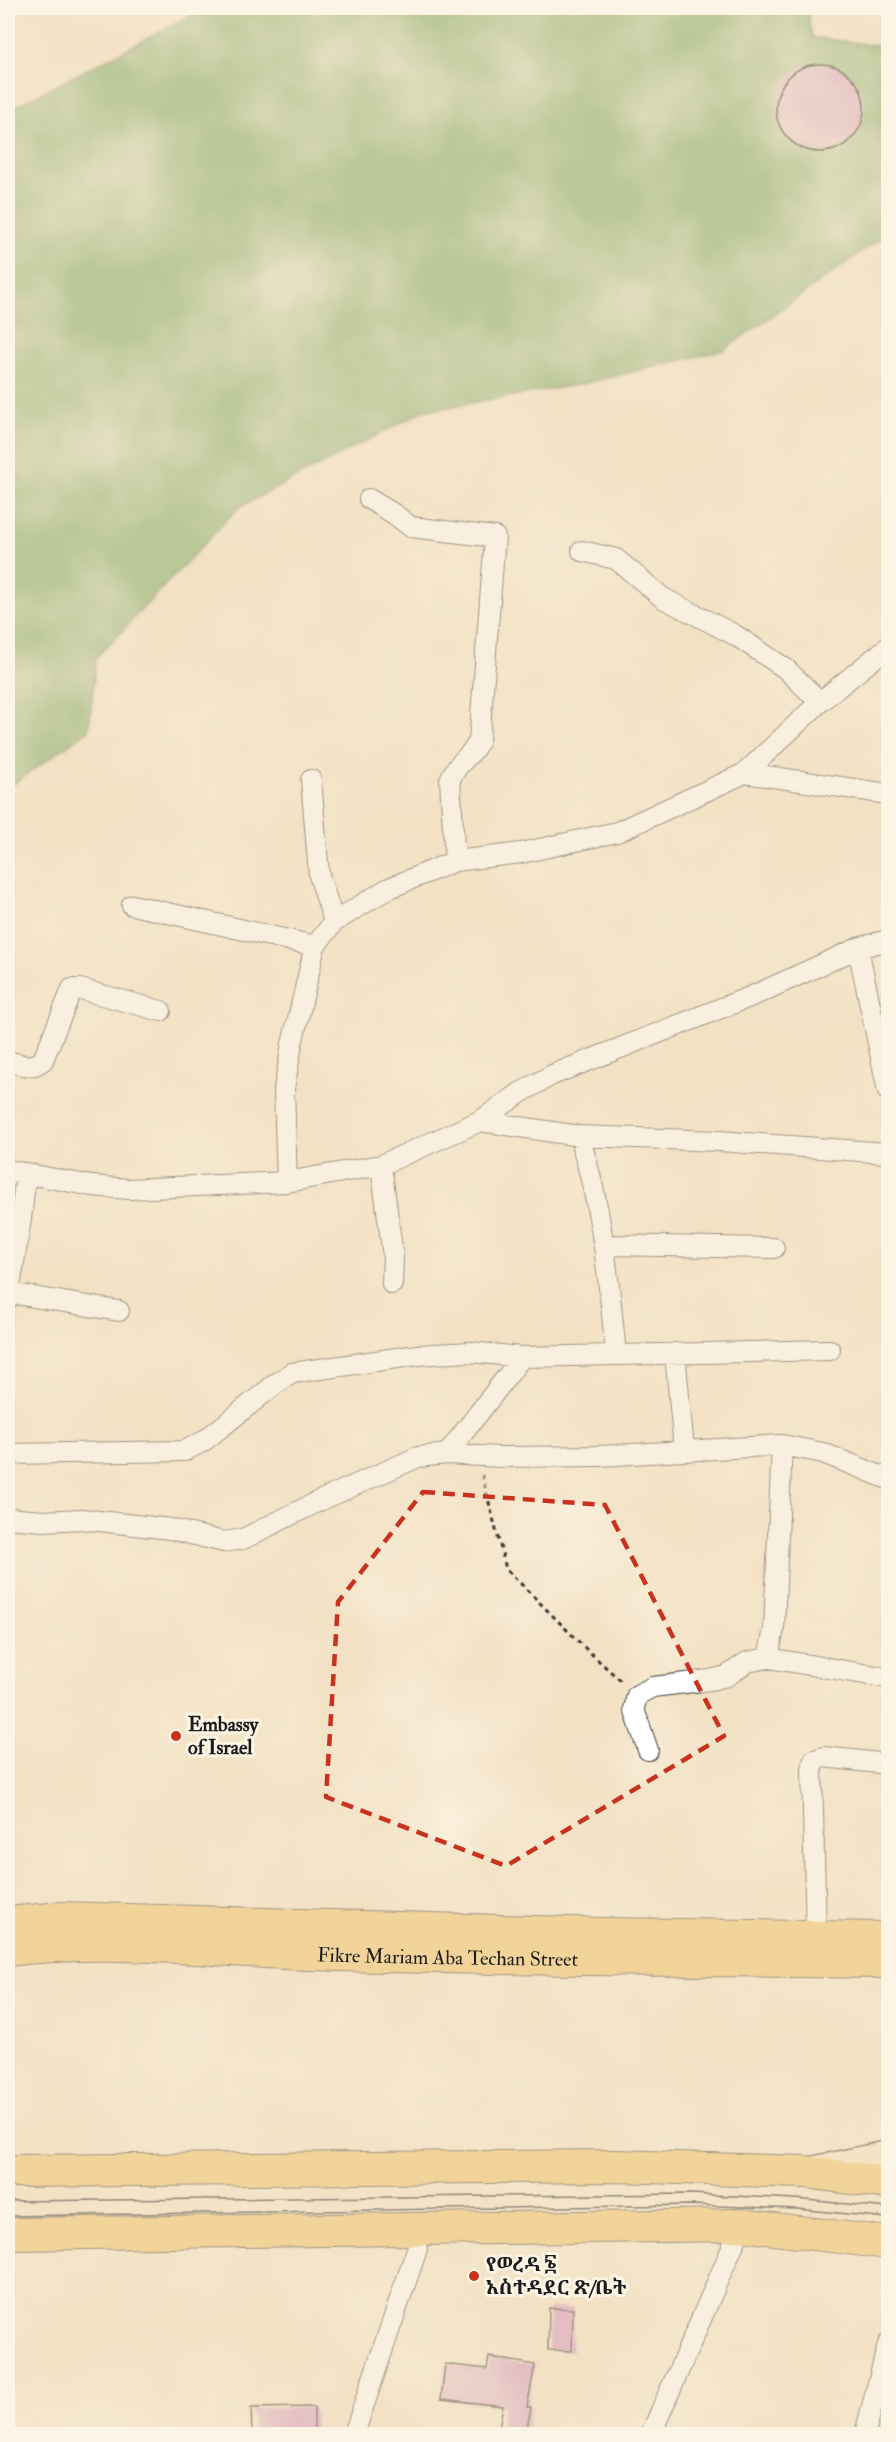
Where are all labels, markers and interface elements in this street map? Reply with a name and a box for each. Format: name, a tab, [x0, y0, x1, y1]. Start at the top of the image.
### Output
place label: Embassy of Israel	[188, 1712, 260, 1760]
marker: Embassy of Israel	[169, 1729, 183, 1743]
street label: Fikre Mariam Aba Techan Street	[317, 1942, 579, 1972]
place label: የወረዳ ፮ አስተዳደር ጽ/ቤት	[486, 2252, 627, 2300]
marker: የወረዳ ፮ አስተዳደር ጽ/ቤት	[467, 2269, 481, 2283]

